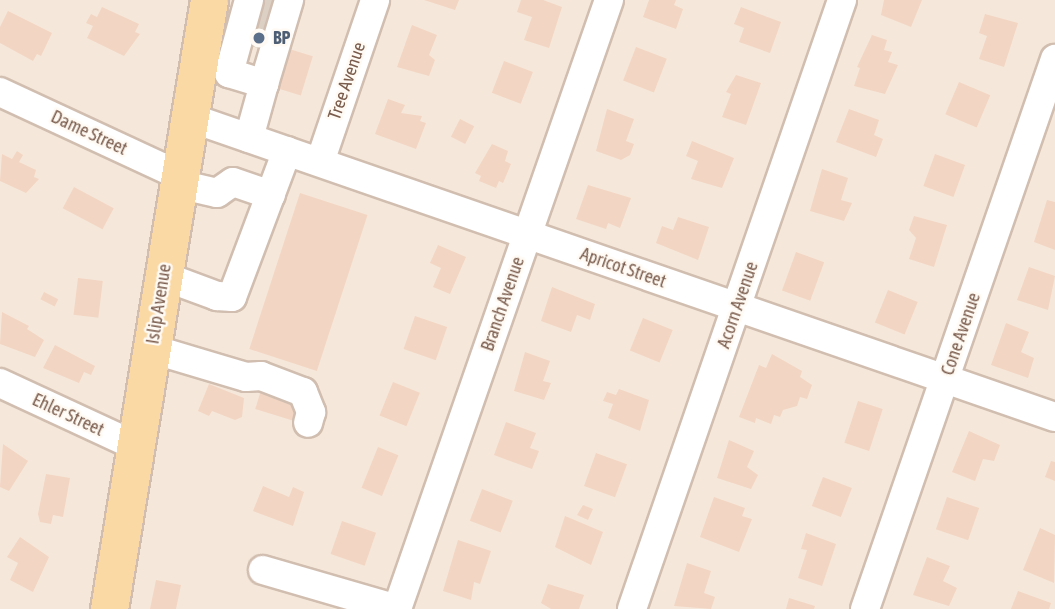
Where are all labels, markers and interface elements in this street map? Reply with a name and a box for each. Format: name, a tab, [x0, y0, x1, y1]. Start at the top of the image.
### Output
place label: BP	[273, 27, 290, 49]
marker: BP	[251, 30, 267, 46]
street label: Tree Avenue	[324, 39, 370, 123]
street label: Dame Street	[47, 106, 131, 160]
street label: Apricot Street	[577, 243, 669, 293]
street label: Branch Avenue	[477, 254, 529, 354]
street label: Acorn Avenue	[713, 259, 763, 351]
street label: Islip Avenue	[142, 262, 176, 346]
street label: Cone Avenue	[937, 290, 985, 378]
street label: Ehler Street	[29, 389, 107, 441]

